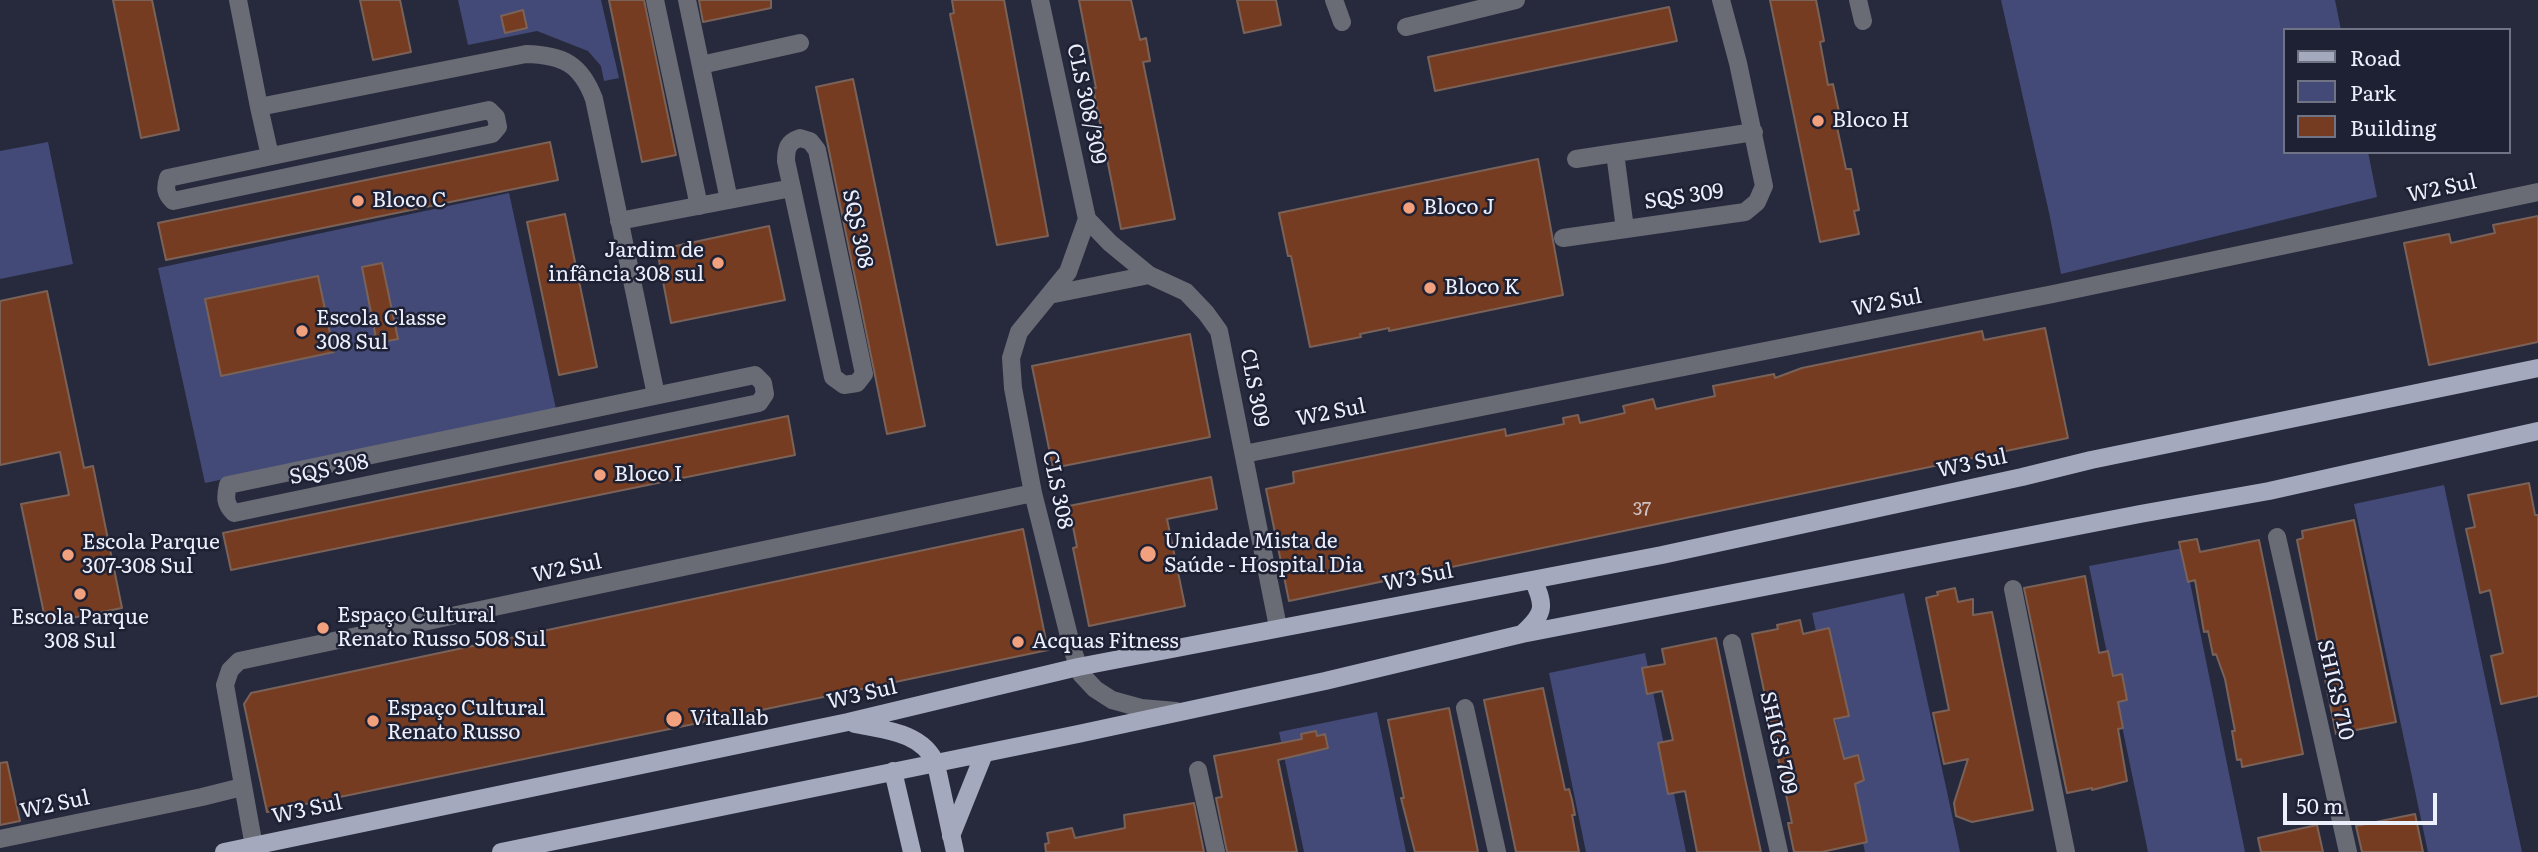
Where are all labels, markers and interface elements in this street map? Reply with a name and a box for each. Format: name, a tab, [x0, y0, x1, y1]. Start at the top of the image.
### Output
legend	[2282, 28, 2510, 154]
street label: CLS 308/309	[1061, 41, 1111, 167]
text: Road	[2350, 41, 2401, 72]
text: Park	[2350, 76, 2396, 107]
place label: Bloco H	[1832, 108, 1909, 134]
text: Building	[2350, 111, 2436, 142]
marker: Bloco H	[1810, 113, 1826, 129]
street label: W2 Sul	[2405, 169, 2479, 209]
street label: SQS 309	[1643, 179, 1725, 215]
street label: SQS 308	[836, 187, 878, 271]
place label: Bloco C	[372, 188, 447, 214]
marker: Bloco C	[350, 193, 366, 209]
place label: Bloco J	[1423, 195, 1495, 221]
marker: Bloco J	[1401, 200, 1417, 216]
place label: Jardim de infância 308 sul	[548, 238, 704, 288]
marker: Jardim de infância 308 sul	[710, 255, 726, 271]
place label: Bloco K	[1444, 275, 1520, 301]
marker: Bloco K	[1422, 280, 1438, 296]
street label: W2 Sul	[1850, 284, 1924, 322]
place label: Escola Classe 308 Sul	[316, 306, 446, 356]
marker: Escola Classe 308 Sul	[294, 323, 310, 339]
street label: CLS 309	[1234, 347, 1274, 429]
street label: W2 Sul	[1294, 394, 1368, 432]
street label: W3 Sul	[1935, 444, 2009, 484]
street label: CLS 308	[1036, 448, 1078, 532]
street label: SQS 308	[287, 449, 371, 491]
place label: Bloco I	[614, 462, 682, 488]
marker: Bloco I	[592, 467, 608, 483]
house number: 37	[1633, 499, 1651, 521]
place label: Unidade Mista de Saúde - Hospital Dia	[1164, 529, 1363, 579]
place label: Escola Parque 307-308 Sul	[82, 530, 220, 580]
marker: Unidade Mista de Saúde - Hospital Dia	[1138, 544, 1158, 564]
marker: Escola Parque 307-308 Sul	[60, 547, 76, 563]
street label: W2 Sul	[530, 549, 604, 589]
street label: W3 Sul	[1381, 559, 1455, 597]
marker: Escola Parque 308 Sul	[72, 586, 88, 602]
place label: Espaço Cultural Renato Russo 508 Sul	[337, 603, 546, 653]
place label: Escola Parque 308 Sul	[11, 605, 149, 655]
marker: Espaço Cultural Renato Russo 508 Sul	[315, 620, 331, 636]
place label: Acquas Fitness	[1032, 629, 1179, 655]
marker: Acquas Fitness	[1010, 634, 1026, 650]
street label: SHIGS 710	[2311, 637, 2359, 743]
street label: W3 Sul	[824, 675, 900, 715]
street label: SHIGS 709	[1754, 689, 1802, 797]
place label: Espaço Cultural Renato Russo	[387, 696, 545, 746]
place label: Vitallab	[690, 706, 769, 732]
marker: Vitallab	[664, 709, 684, 729]
marker: Espaço Cultural Renato Russo	[365, 713, 381, 729]
scale bar	[2286, 778, 2440, 822]
street label: W2 Sul	[18, 785, 92, 825]
text: 50 m	[2296, 789, 2343, 820]
street label: W3 Sul	[270, 790, 344, 830]

